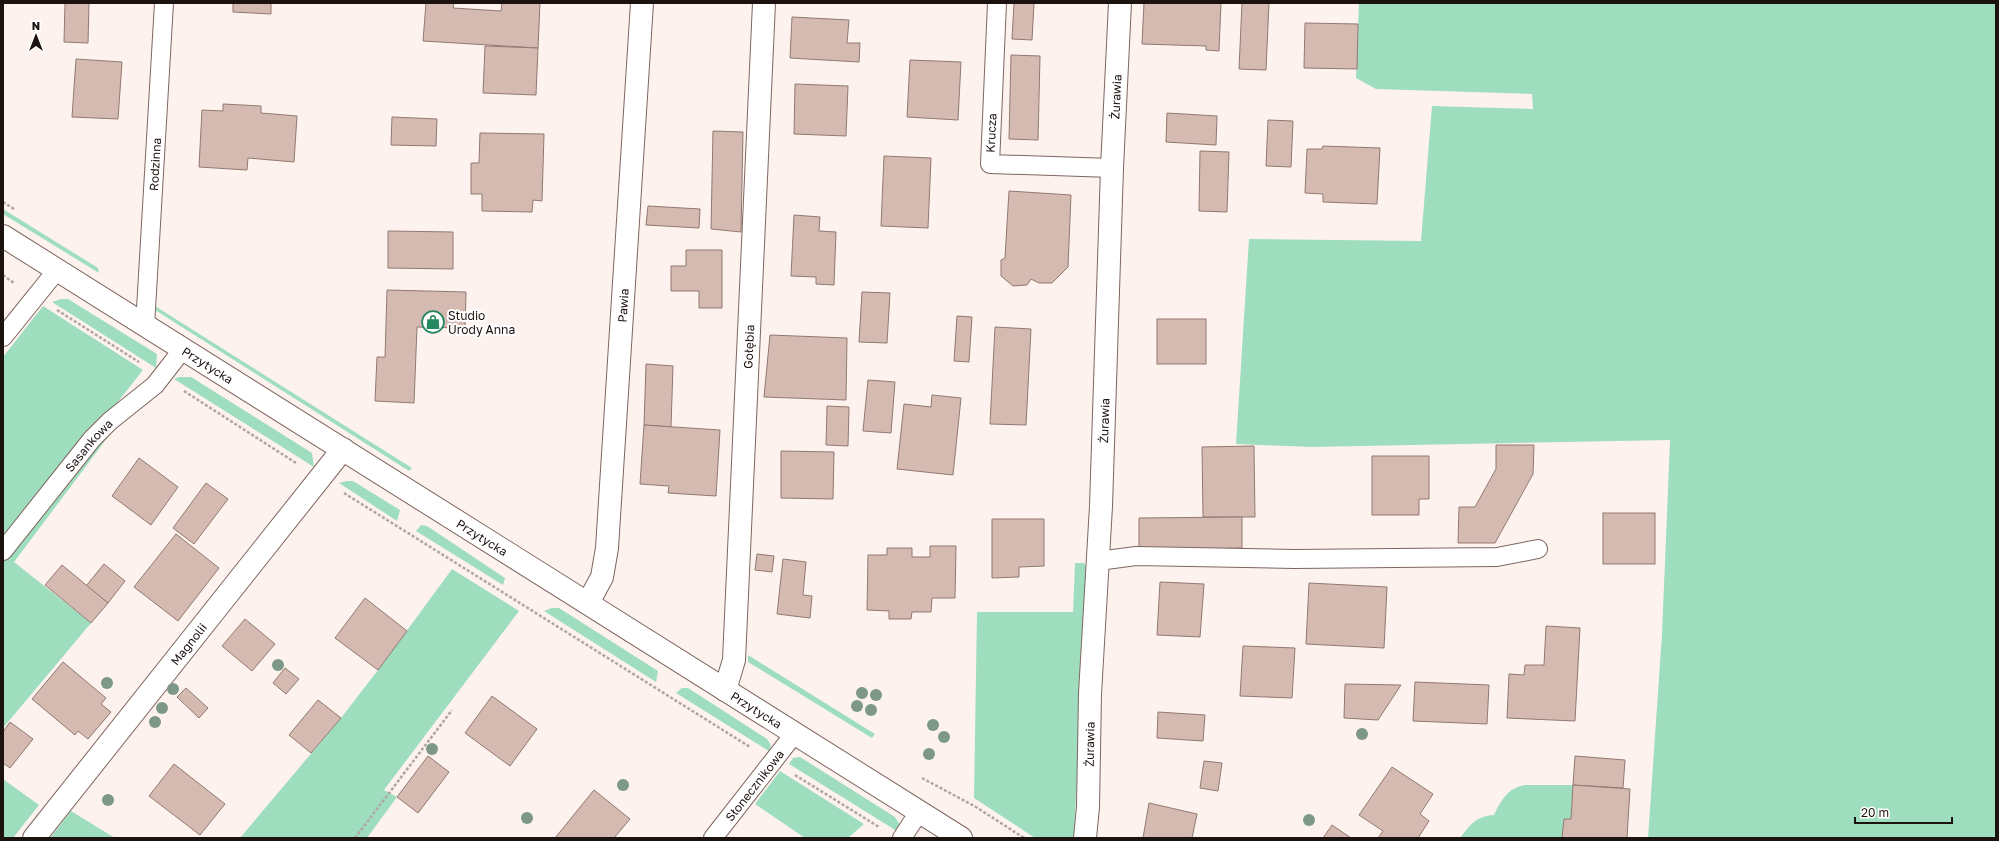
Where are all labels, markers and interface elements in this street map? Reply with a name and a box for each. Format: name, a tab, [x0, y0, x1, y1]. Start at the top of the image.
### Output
north arrow	[16, 16, 56, 56]
text: N	[32, 19, 40, 32]
street label: Żurawia	[1107, 74, 1124, 120]
street label: Krucza	[982, 113, 1000, 153]
street label: Rodzinna	[145, 137, 164, 191]
street label: Pawia	[614, 288, 631, 323]
place label: Studio Urody Anna	[448, 308, 515, 337]
shop icon: Studio Urody Anna	[420, 309, 446, 335]
street label: Gołębia	[740, 324, 757, 369]
street label: Przytycka	[180, 343, 236, 386]
street label: Żurawia	[1096, 398, 1112, 443]
street label: Sasankowa	[62, 416, 115, 475]
street label: Przytycka	[454, 515, 511, 559]
street label: Magnolii	[167, 620, 209, 668]
street label: Przytycka	[728, 688, 785, 731]
street label: Żurawia	[1081, 721, 1097, 767]
street label: Słonecznikowa	[722, 747, 787, 824]
scale bar	[1855, 799, 1952, 825]
text: 20 m	[1861, 805, 1889, 820]

